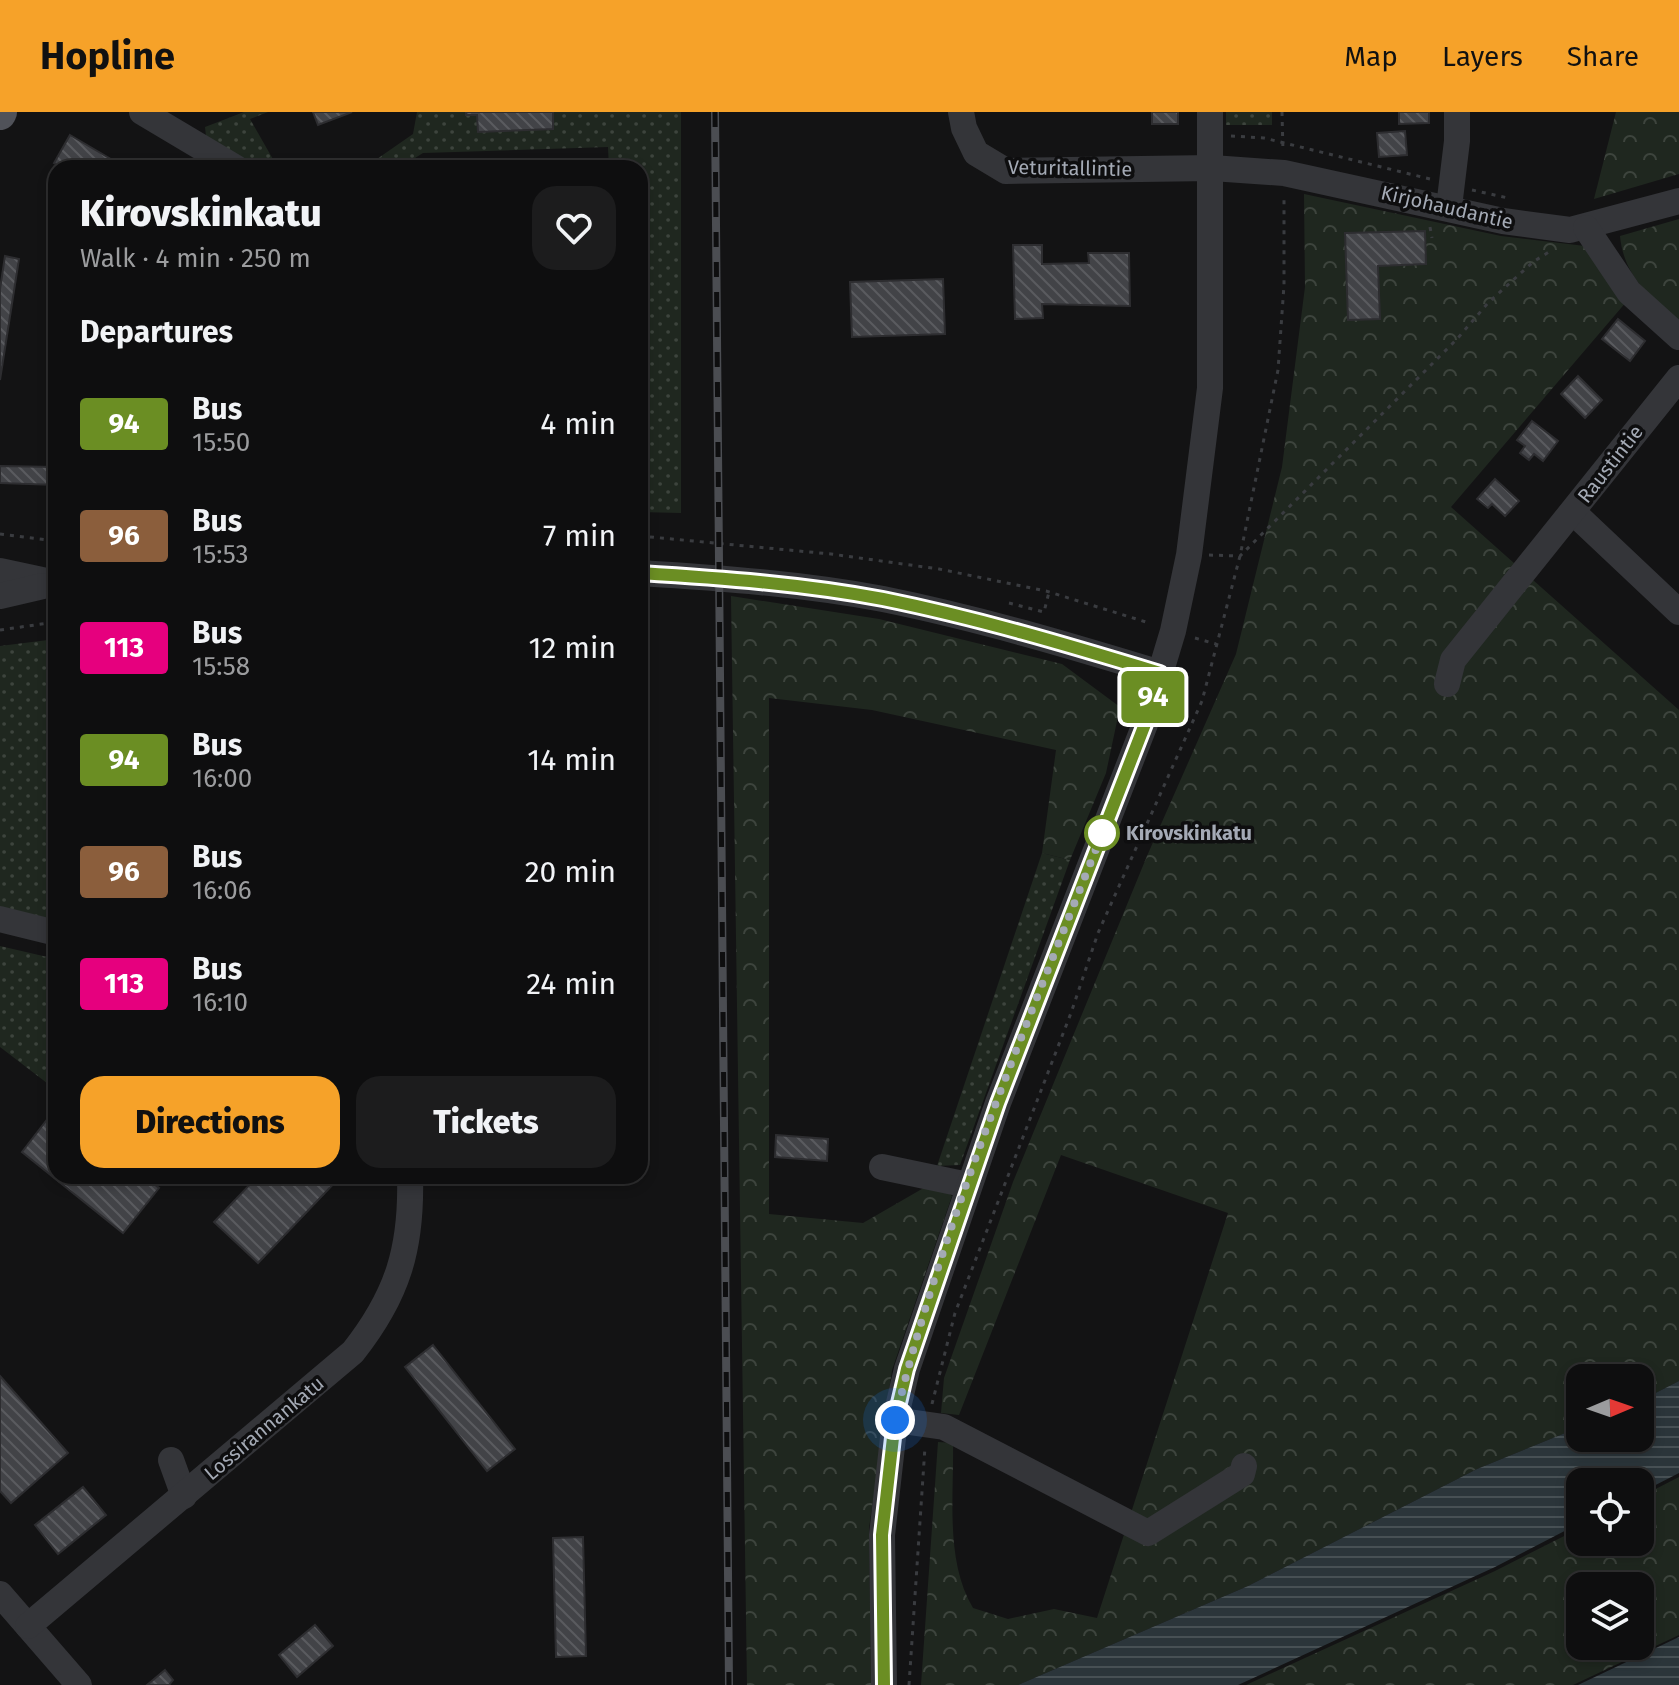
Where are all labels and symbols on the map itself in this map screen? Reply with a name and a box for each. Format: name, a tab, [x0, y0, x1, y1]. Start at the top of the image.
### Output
street label: Veturitallintie	[1008, 155, 1132, 181]
street label: Kirjohaudantie	[1379, 180, 1515, 234]
street label: Raustintie	[1572, 420, 1648, 508]
line badge: 94	[1117, 671, 1189, 723]
marker: Kirovskinkatu	[1085, 816, 1119, 850]
place label: Kirovskinkatu	[1126, 821, 1252, 845]
north arrow	[1566, 1364, 1654, 1452]
street label: Lossirannankatu	[199, 1371, 329, 1485]
your location	[875, 1400, 915, 1440]

